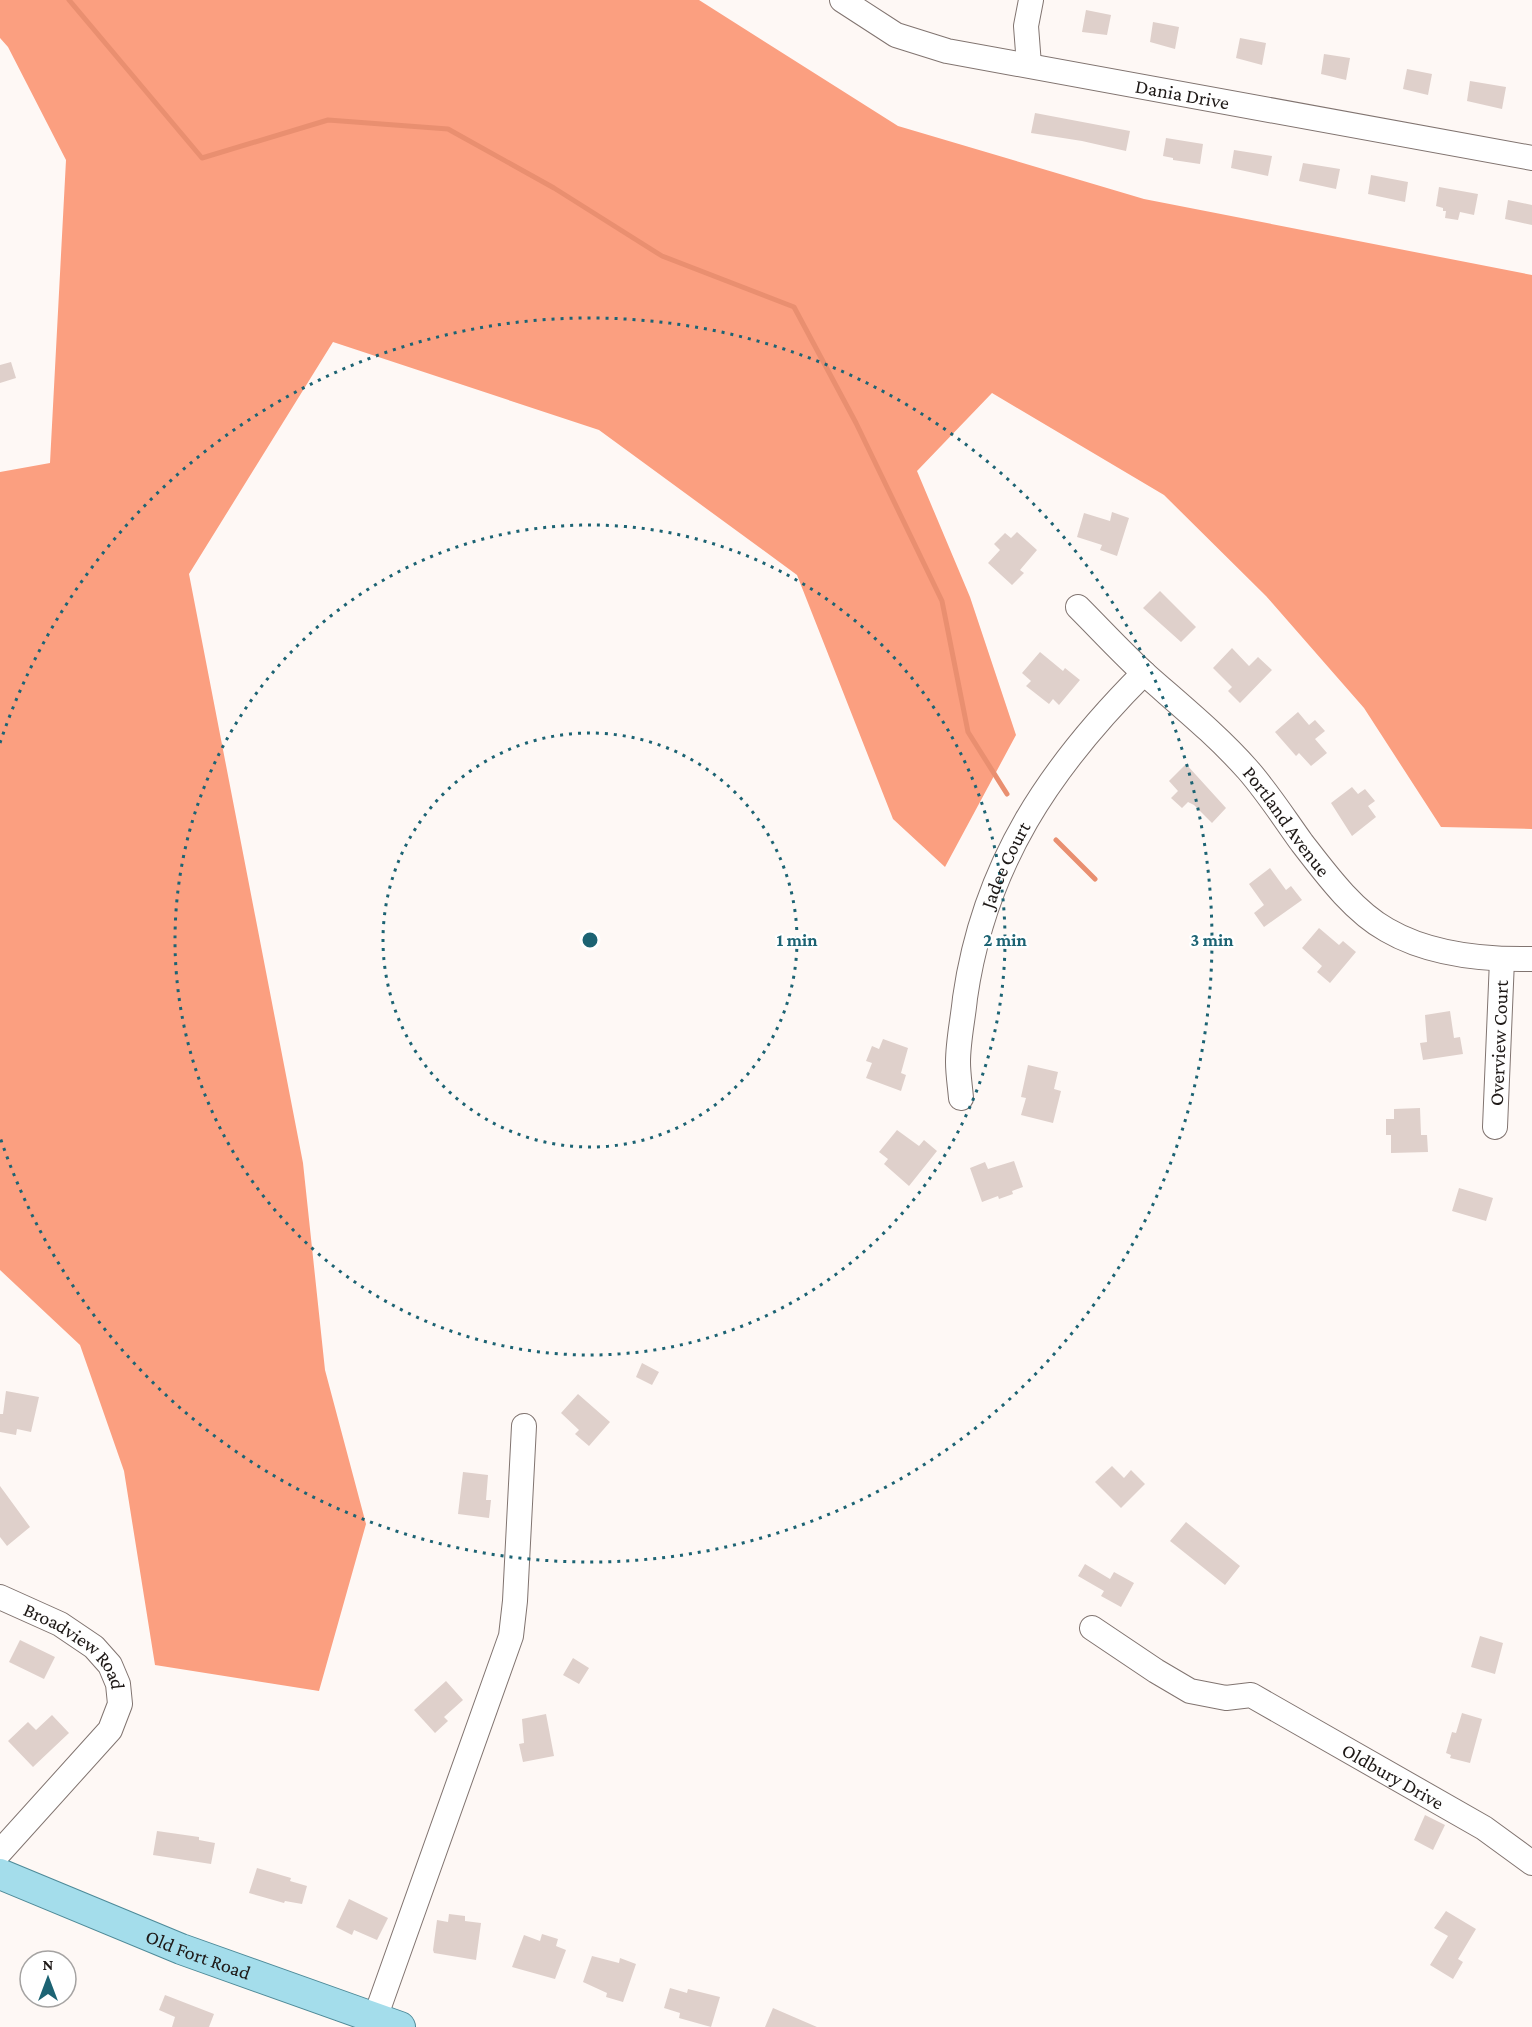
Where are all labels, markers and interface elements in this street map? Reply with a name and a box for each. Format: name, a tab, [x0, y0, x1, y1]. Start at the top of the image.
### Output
street label: Dania Drive	[1134, 75, 1231, 113]
street label: Portland Avenue	[1239, 762, 1335, 881]
street label: Jadee Court	[975, 817, 1035, 914]
centre of rings	[580, 930, 600, 950]
text: 1 min	[777, 930, 818, 950]
text: 2 min	[983, 930, 1027, 950]
text: 3 min	[1190, 930, 1234, 950]
street label: Overview Court	[1485, 979, 1512, 1107]
street label: Broadview Road	[20, 1598, 130, 1691]
street label: Oldbury Drive	[1338, 1738, 1448, 1814]
street label: Old Fort Road	[143, 1925, 254, 1984]
north arrow	[18, 1949, 78, 2009]
text: N	[43, 1956, 54, 1973]

